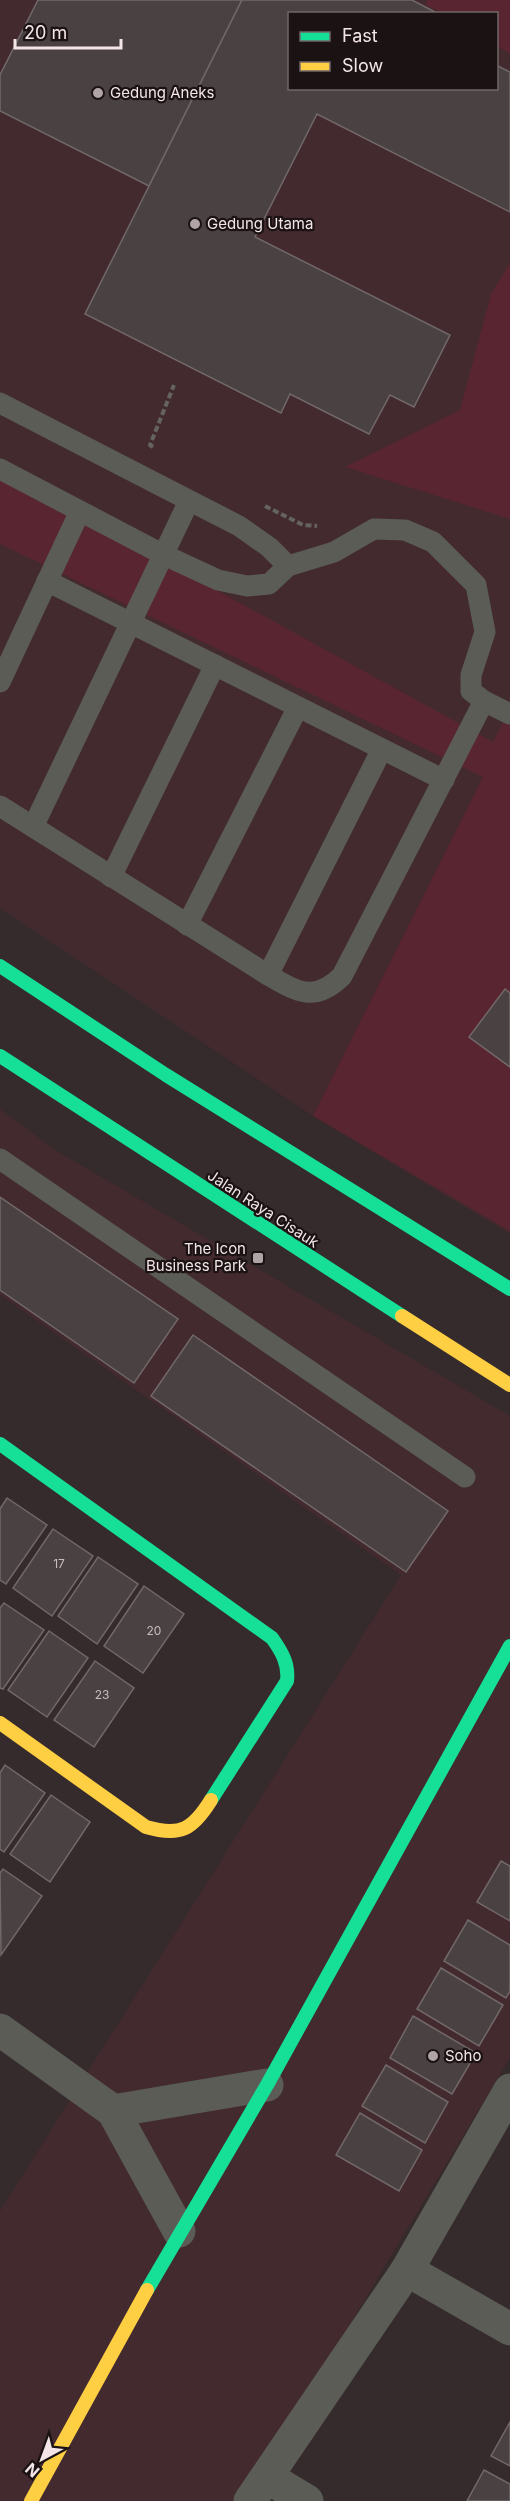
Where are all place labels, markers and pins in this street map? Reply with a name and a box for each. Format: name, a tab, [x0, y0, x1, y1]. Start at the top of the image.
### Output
place label: Gedung Aneks	[110, 83, 214, 102]
marker: Gedung Aneks	[91, 86, 105, 100]
place label: Gedung Utama	[207, 214, 313, 233]
marker: Gedung Utama	[188, 217, 202, 231]
place label: The Icon Business Park	[146, 1239, 247, 1275]
marker: The Icon Business Park	[251, 1251, 265, 1265]
place label: Soho	[445, 2046, 481, 2065]
marker: Soho	[426, 2049, 440, 2063]

